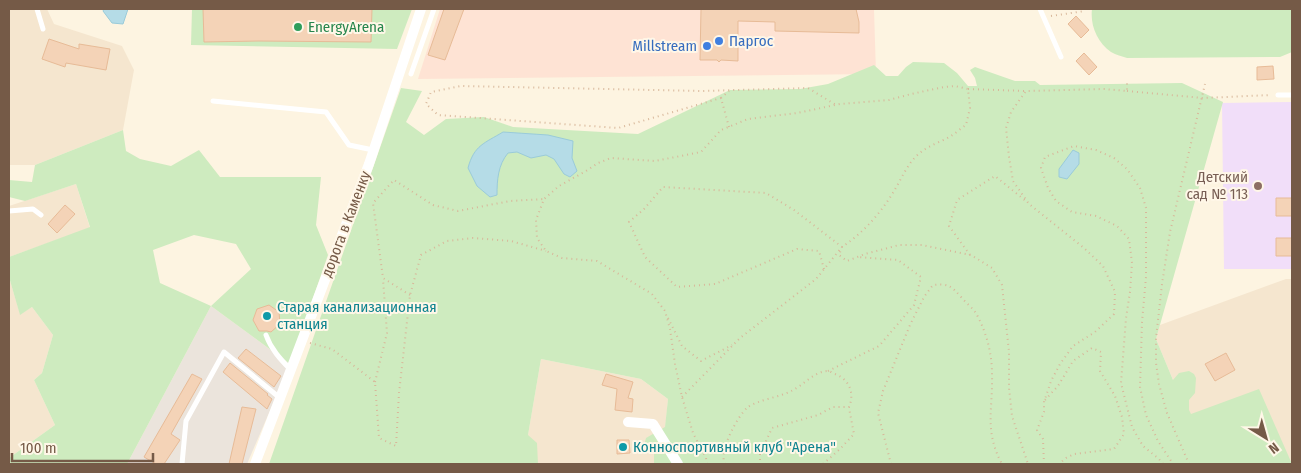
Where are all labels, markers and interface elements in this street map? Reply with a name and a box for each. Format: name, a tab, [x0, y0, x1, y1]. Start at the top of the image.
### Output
place label: EnergyArena	[308, 18, 384, 36]
marker: EnergyArena	[292, 21, 304, 33]
place label: Паргос	[729, 32, 774, 50]
marker: Паргос	[713, 35, 725, 47]
place label: Millstream	[632, 37, 697, 55]
marker: Millstream	[701, 40, 713, 52]
street label: дорога в Каменку	[318, 168, 375, 280]
place label: Детский сад № 113	[1186, 168, 1248, 203]
marker: Детский сад № 113	[1252, 180, 1264, 192]
place label: Старая канализационная станция	[277, 298, 437, 333]
marker: Старая канализационная станция	[261, 310, 273, 322]
north arrow	[1241, 413, 1291, 463]
scale bar	[12, 430, 154, 462]
place label: Конноспортивный клуб "Арена"	[633, 438, 836, 456]
text: 100 m	[20, 439, 57, 457]
text: N	[1265, 439, 1282, 457]
marker: Конноспортивный клуб "Арена"	[617, 441, 629, 453]

